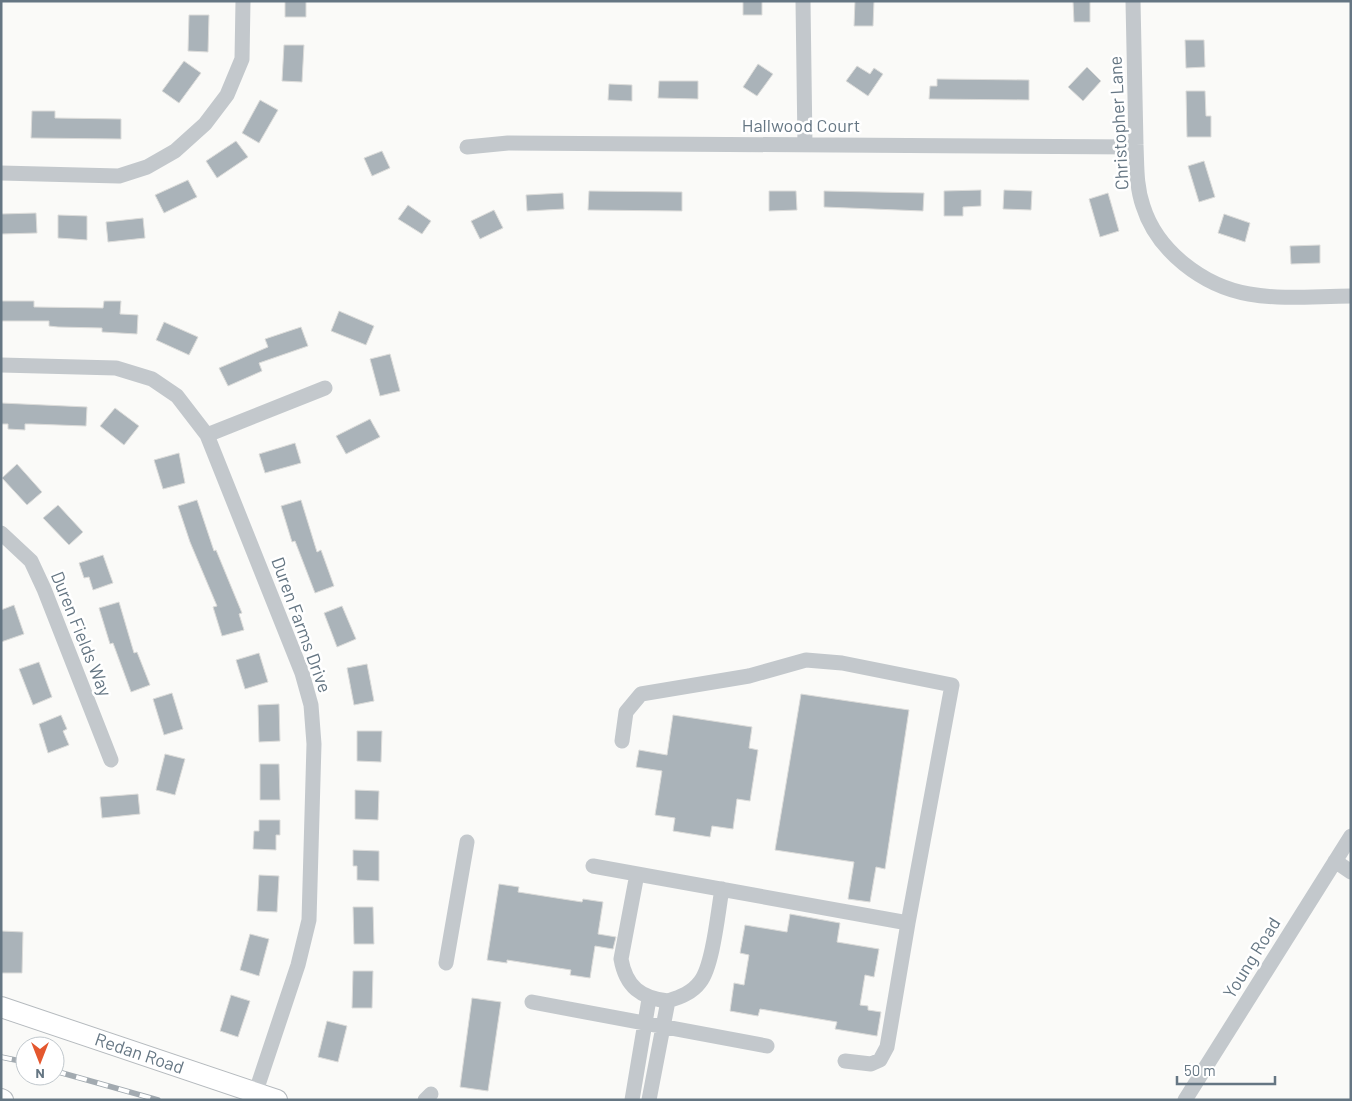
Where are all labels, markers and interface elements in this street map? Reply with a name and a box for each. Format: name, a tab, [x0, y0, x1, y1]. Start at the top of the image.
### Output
street label: Christopher Lane	[1104, 55, 1133, 191]
street label: Hallwood Court	[742, 114, 860, 136]
street label: Duren Farms Drive	[267, 554, 337, 695]
street label: Duren Fields Way	[47, 568, 117, 699]
street label: Young Road	[1218, 913, 1285, 1002]
street label: Redan Road	[92, 1027, 187, 1078]
north arrow	[15, 1036, 65, 1086]
scale bar	[1177, 1054, 1274, 1086]
text: 50 m	[1184, 1061, 1216, 1079]
text: N	[35, 1066, 45, 1083]

